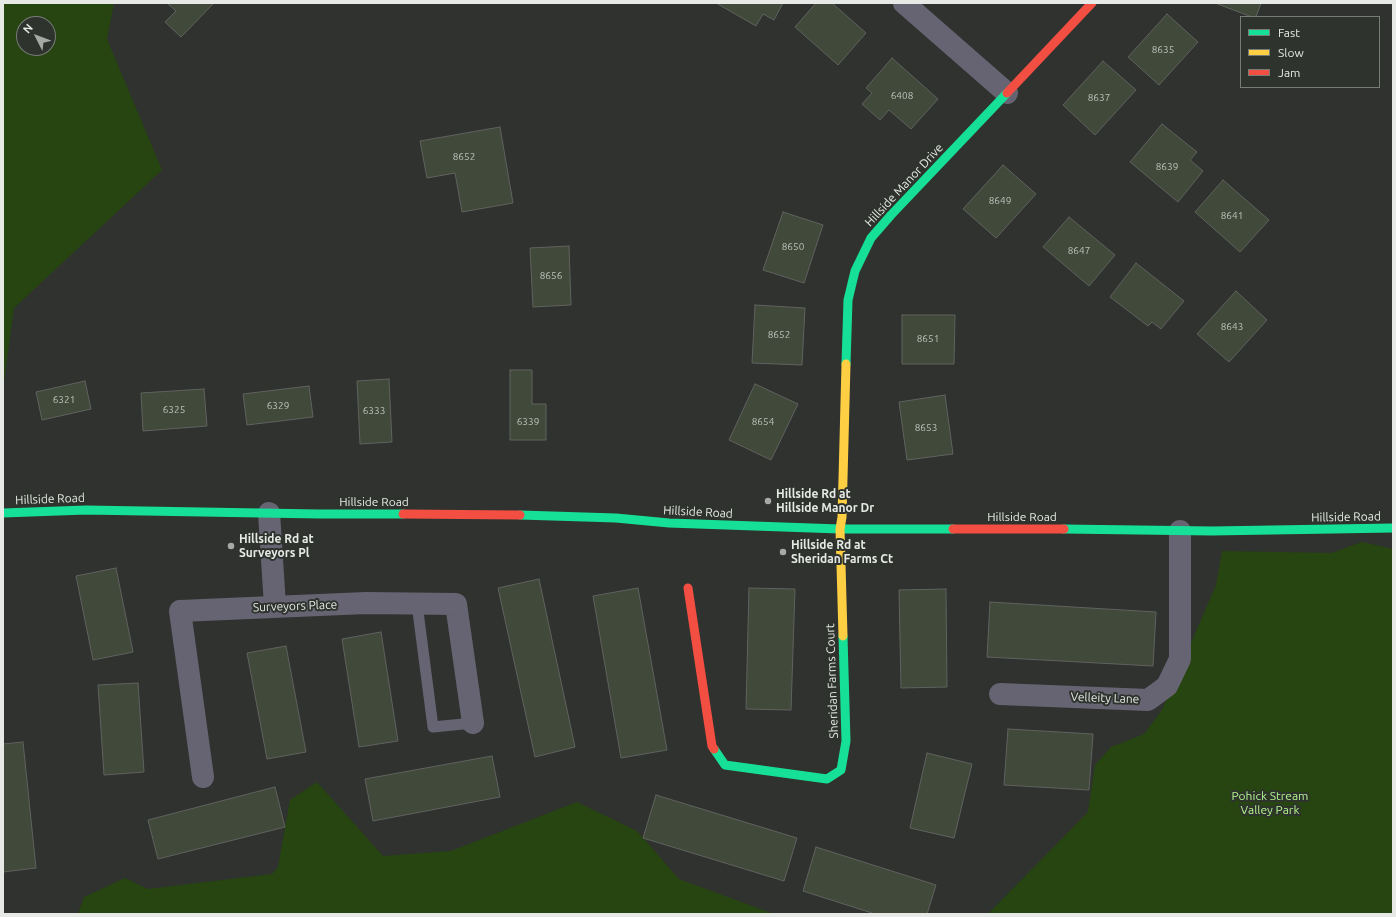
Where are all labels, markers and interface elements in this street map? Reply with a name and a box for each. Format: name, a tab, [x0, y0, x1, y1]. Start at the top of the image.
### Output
north arrow	[16, 16, 56, 56]
legend	[1240, 16, 1380, 88]
text: N	[21, 22, 35, 36]
text: Fast	[1278, 26, 1300, 39]
house number: 8635	[1152, 44, 1174, 56]
text: Slow	[1278, 46, 1304, 59]
text: Jam	[1278, 66, 1300, 79]
house number: 6408	[891, 90, 913, 102]
house number: 8637	[1088, 92, 1110, 104]
street label: Hillside Manor Drive	[862, 141, 946, 229]
house number: 8652	[453, 151, 475, 163]
house number: 8639	[1156, 161, 1178, 173]
house number: 8649	[989, 195, 1011, 207]
house number: 8641	[1221, 210, 1243, 222]
house number: 8650	[782, 241, 804, 253]
house number: 8647	[1068, 245, 1090, 257]
house number: 8656	[540, 270, 562, 282]
house number: 8643	[1221, 321, 1243, 333]
house number: 8652	[768, 329, 790, 341]
house number: 8651	[917, 333, 939, 345]
house number: 6321	[53, 394, 75, 406]
house number: 6329	[267, 400, 289, 412]
house number: 6325	[163, 404, 185, 416]
house number: 6333	[363, 405, 385, 417]
house number: 6339	[517, 416, 539, 428]
house number: 8654	[752, 416, 774, 428]
house number: 8653	[915, 422, 937, 434]
place label: Hillside Rd at Hillside Manor Dr	[776, 487, 874, 515]
street label: Hillside Road	[15, 491, 85, 507]
street label: Hillside Road	[339, 495, 409, 509]
marker: Hillside Rd at Hillside Manor Dr	[763, 496, 773, 506]
street label: Hillside Road	[663, 503, 733, 521]
street label: Hillside Road	[1311, 509, 1381, 525]
street label: Hillside Road	[987, 510, 1057, 524]
place label: Hillside Rd at Surveyors Pl	[239, 532, 314, 560]
place label: Hillside Rd at Sheridan Farms Ct	[791, 538, 893, 566]
marker: Hillside Rd at Surveyors Pl	[226, 541, 236, 551]
marker: Hillside Rd at Sheridan Farms Ct	[778, 547, 788, 557]
street label: Surveyors Place	[253, 597, 337, 615]
street label: Sheridan Farms Court	[823, 623, 841, 739]
street label: Velleity Lane	[1070, 690, 1140, 706]
park label: Pohick Stream Valley Park	[1232, 789, 1308, 817]

